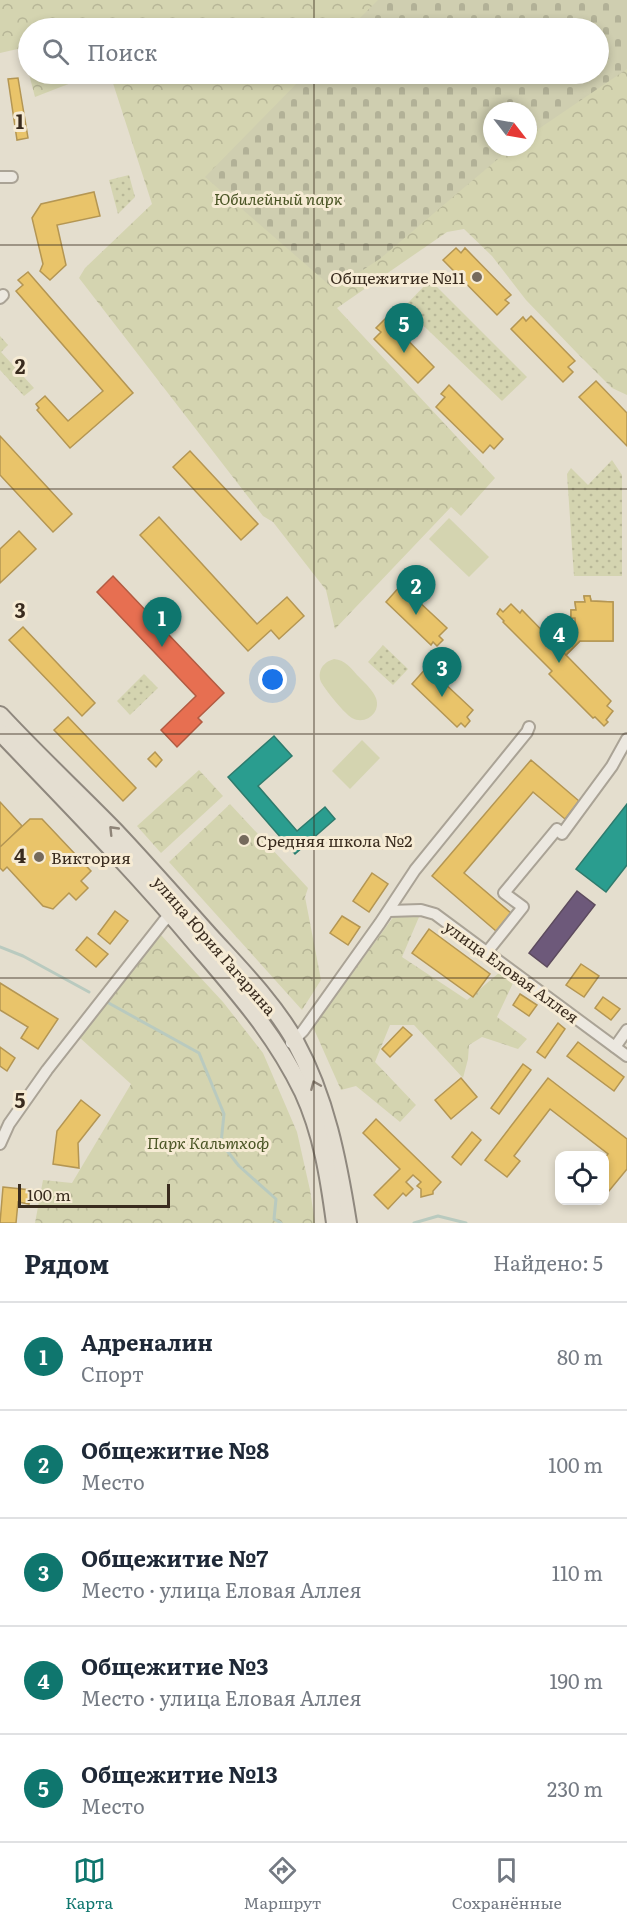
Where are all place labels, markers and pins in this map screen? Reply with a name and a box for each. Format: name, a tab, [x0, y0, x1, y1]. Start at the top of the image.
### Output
place label: Общежитие №11	[330, 265, 465, 289]
marker: Общежитие №11	[470, 270, 484, 284]
pin: 5	[384, 304, 424, 353]
pin: 2	[396, 566, 436, 615]
pin: 1	[142, 598, 182, 647]
pin: 4	[540, 614, 578, 663]
pin: 3	[422, 648, 462, 697]
place label: Средняя школа №2	[256, 828, 412, 852]
marker: Средняя школа №2	[237, 833, 251, 847]
place label: Виктория	[51, 845, 131, 869]
marker: Виктория	[32, 850, 46, 864]

